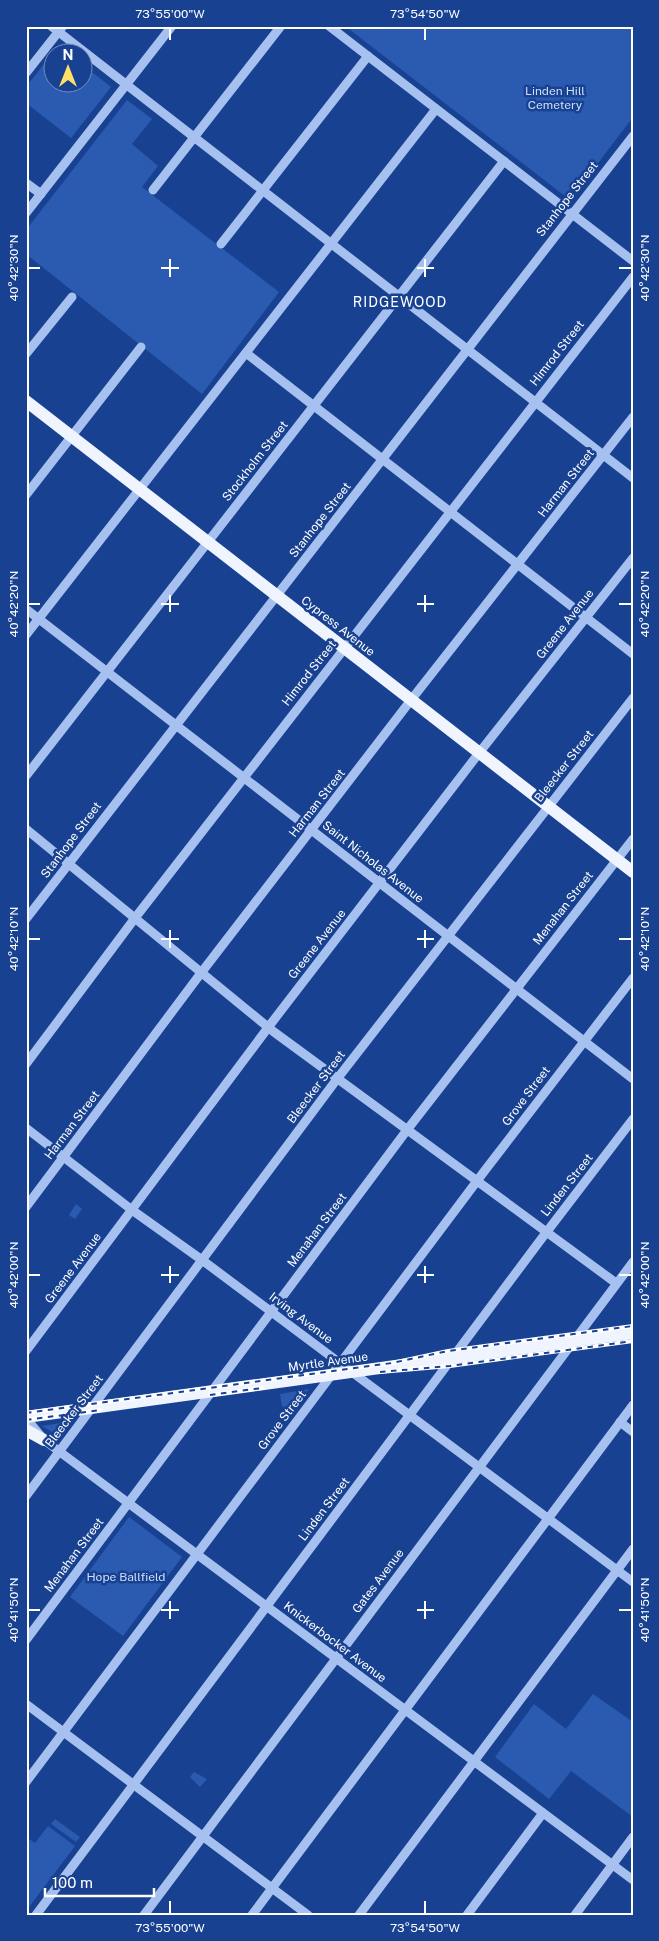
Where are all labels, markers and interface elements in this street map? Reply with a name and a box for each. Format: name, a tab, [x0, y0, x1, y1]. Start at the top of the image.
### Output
text: 73°55'00"W	[135, 7, 205, 21]
text: 73°54'50"W	[390, 7, 460, 21]
north arrow	[42, 42, 92, 92]
text: N	[63, 47, 73, 63]
park label: Linden Hill Cemetery	[525, 84, 585, 112]
street label: Stanhope Street	[533, 158, 601, 239]
text: 40°42'30"N	[7, 234, 21, 302]
text: 40°42'30"N	[638, 234, 652, 302]
district label: RIDGEWOOD	[353, 294, 447, 310]
street label: Himrod Street	[527, 317, 587, 388]
street label: Stockholm Street	[219, 418, 291, 504]
street label: Harman Street	[535, 446, 597, 520]
street label: Stanhope Street	[286, 479, 354, 560]
text: 40°42'20"N	[7, 571, 21, 637]
text: 40°42'20"N	[638, 571, 652, 637]
street label: Greene Avenue	[533, 586, 597, 662]
street label: Cypress Avenue	[298, 593, 378, 659]
street label: Himrod Street	[279, 637, 339, 708]
street label: Bleecker Street	[532, 727, 597, 805]
street label: Harman Street	[286, 766, 348, 840]
street label: Stanhope Street	[38, 799, 104, 881]
street label: Saint Nicholas Avenue	[320, 818, 426, 906]
street label: Menahan Street	[530, 868, 596, 947]
street label: Greene Avenue	[285, 906, 349, 982]
text: 40°42'10"N	[7, 907, 21, 971]
text: 40°42'10"N	[638, 907, 652, 971]
street label: Bleecker Street	[284, 1048, 348, 1126]
street label: Grove Street	[499, 1063, 553, 1128]
street label: Harman Street	[42, 1088, 103, 1162]
street label: Linden Street	[538, 1151, 596, 1219]
street label: Menahan Street	[285, 1190, 350, 1270]
street label: Greene Avenue	[42, 1230, 104, 1306]
text: 40°42'00"N	[7, 1242, 21, 1308]
text: 40°42'00"N	[638, 1242, 652, 1308]
street label: Irving Avenue	[266, 1290, 336, 1347]
street label: Myrtle Avenue	[287, 1349, 369, 1375]
street label: Bleecker Street	[42, 1372, 106, 1450]
street label: Grove Street	[255, 1387, 309, 1452]
street label: Linden Street	[296, 1474, 353, 1543]
street label: Menahan Street	[42, 1515, 107, 1595]
street label: Gates Avenue	[349, 1546, 407, 1616]
park label: Hope Ballfield	[86, 1570, 166, 1584]
text: 40°41'50"N	[7, 1577, 21, 1643]
text: 40°41'50"N	[638, 1577, 652, 1643]
street label: Knickerbocker Avenue	[281, 1599, 389, 1685]
scale bar	[45, 1866, 154, 1898]
text: 100 m	[52, 1874, 93, 1891]
text: 73°55'00"W	[135, 1921, 205, 1935]
text: 73°54'50"W	[390, 1921, 460, 1935]

